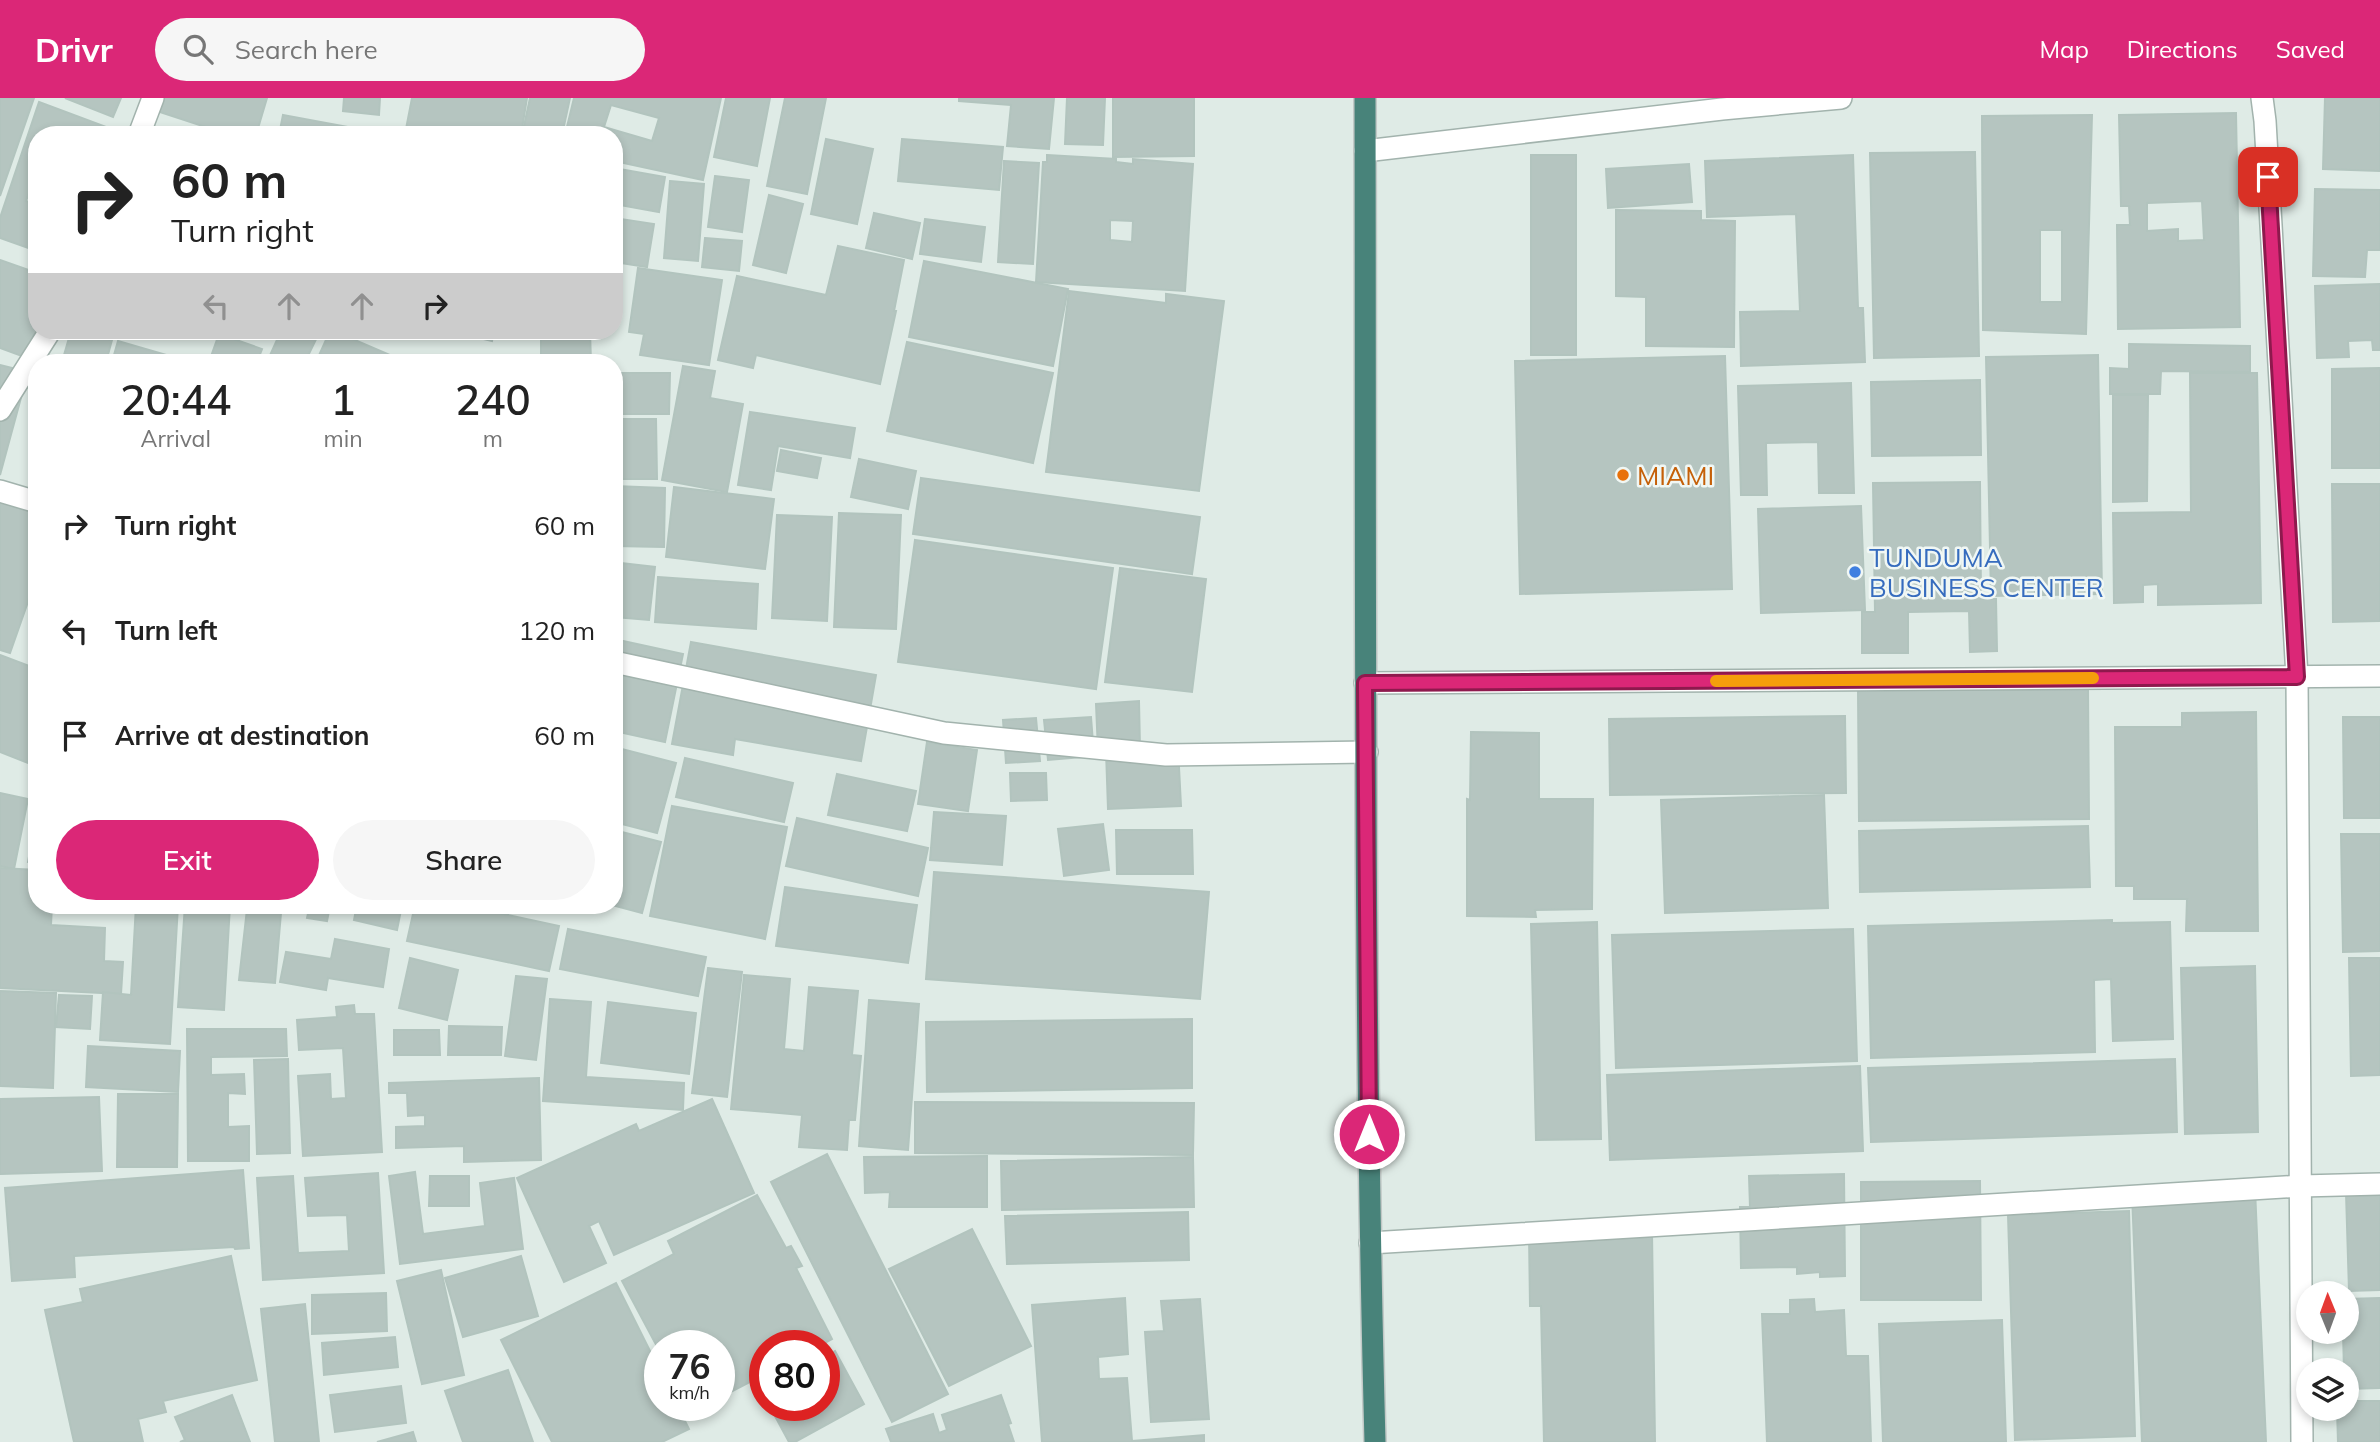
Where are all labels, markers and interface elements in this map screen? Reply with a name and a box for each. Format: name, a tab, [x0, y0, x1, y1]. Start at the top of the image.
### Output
search box	[155, 18, 645, 81]
text: Drivr	[35, 29, 113, 70]
icon: search	[179, 30, 217, 68]
text: Search here	[235, 33, 378, 66]
text: Map	[2039, 34, 2089, 64]
text: Directions	[2127, 34, 2238, 64]
text: Saved	[2276, 34, 2345, 64]
pin	[2238, 147, 2298, 207]
text: 60 m	[171, 149, 287, 210]
icon: right	[56, 154, 147, 245]
icon: arrive	[2249, 158, 2287, 196]
text: Turn right	[171, 210, 314, 250]
icon: left	[197, 287, 235, 325]
icon: ahead	[270, 287, 308, 325]
icon: ahead	[343, 287, 381, 325]
icon: right	[416, 287, 454, 325]
text: 20:44	[120, 373, 231, 426]
text: 1	[330, 373, 356, 426]
text: 240	[455, 373, 531, 426]
text: Arrival	[141, 424, 211, 453]
text: min	[323, 424, 363, 453]
text: m	[483, 424, 503, 453]
place label: MIAMI	[1637, 459, 1714, 492]
marker: MIAMI	[1615, 467, 1631, 483]
icon: right	[56, 507, 94, 545]
text: Turn right	[115, 509, 236, 542]
text: 60 m	[534, 509, 595, 542]
place label: TUNDUMA BUSINESS CENTER	[1869, 541, 2104, 604]
marker: TUNDUMA BUSINESS CENTER	[1847, 564, 1863, 580]
icon: left	[56, 612, 94, 650]
text: Turn left	[115, 614, 217, 647]
text: 120 m	[519, 614, 595, 647]
icon: arrive	[56, 717, 94, 755]
text: Arrive at destination	[115, 719, 370, 752]
text: 60 m	[534, 719, 595, 752]
button: Exit	[56, 820, 319, 900]
button: Share	[333, 820, 595, 900]
position arrow	[1332, 1097, 1406, 1171]
north arrow	[2296, 1281, 2359, 1344]
map controls	[2296, 1281, 2359, 1421]
speed limit sign: 80	[749, 1330, 840, 1421]
text: 76	[668, 1344, 711, 1388]
button: layers	[2296, 1358, 2359, 1421]
text: km/h	[669, 1381, 710, 1404]

